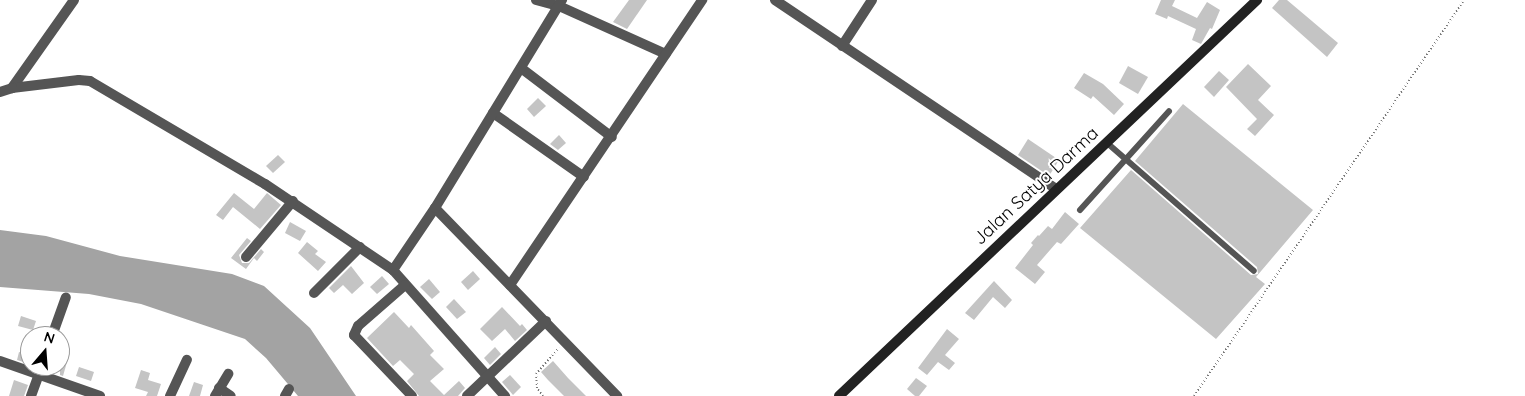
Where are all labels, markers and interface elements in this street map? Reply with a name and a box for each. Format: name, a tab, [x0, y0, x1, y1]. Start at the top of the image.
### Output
street label: Jalan Satya Darma	[969, 123, 1103, 249]
north arrow	[20, 326, 70, 376]
text: N	[42, 328, 57, 348]

